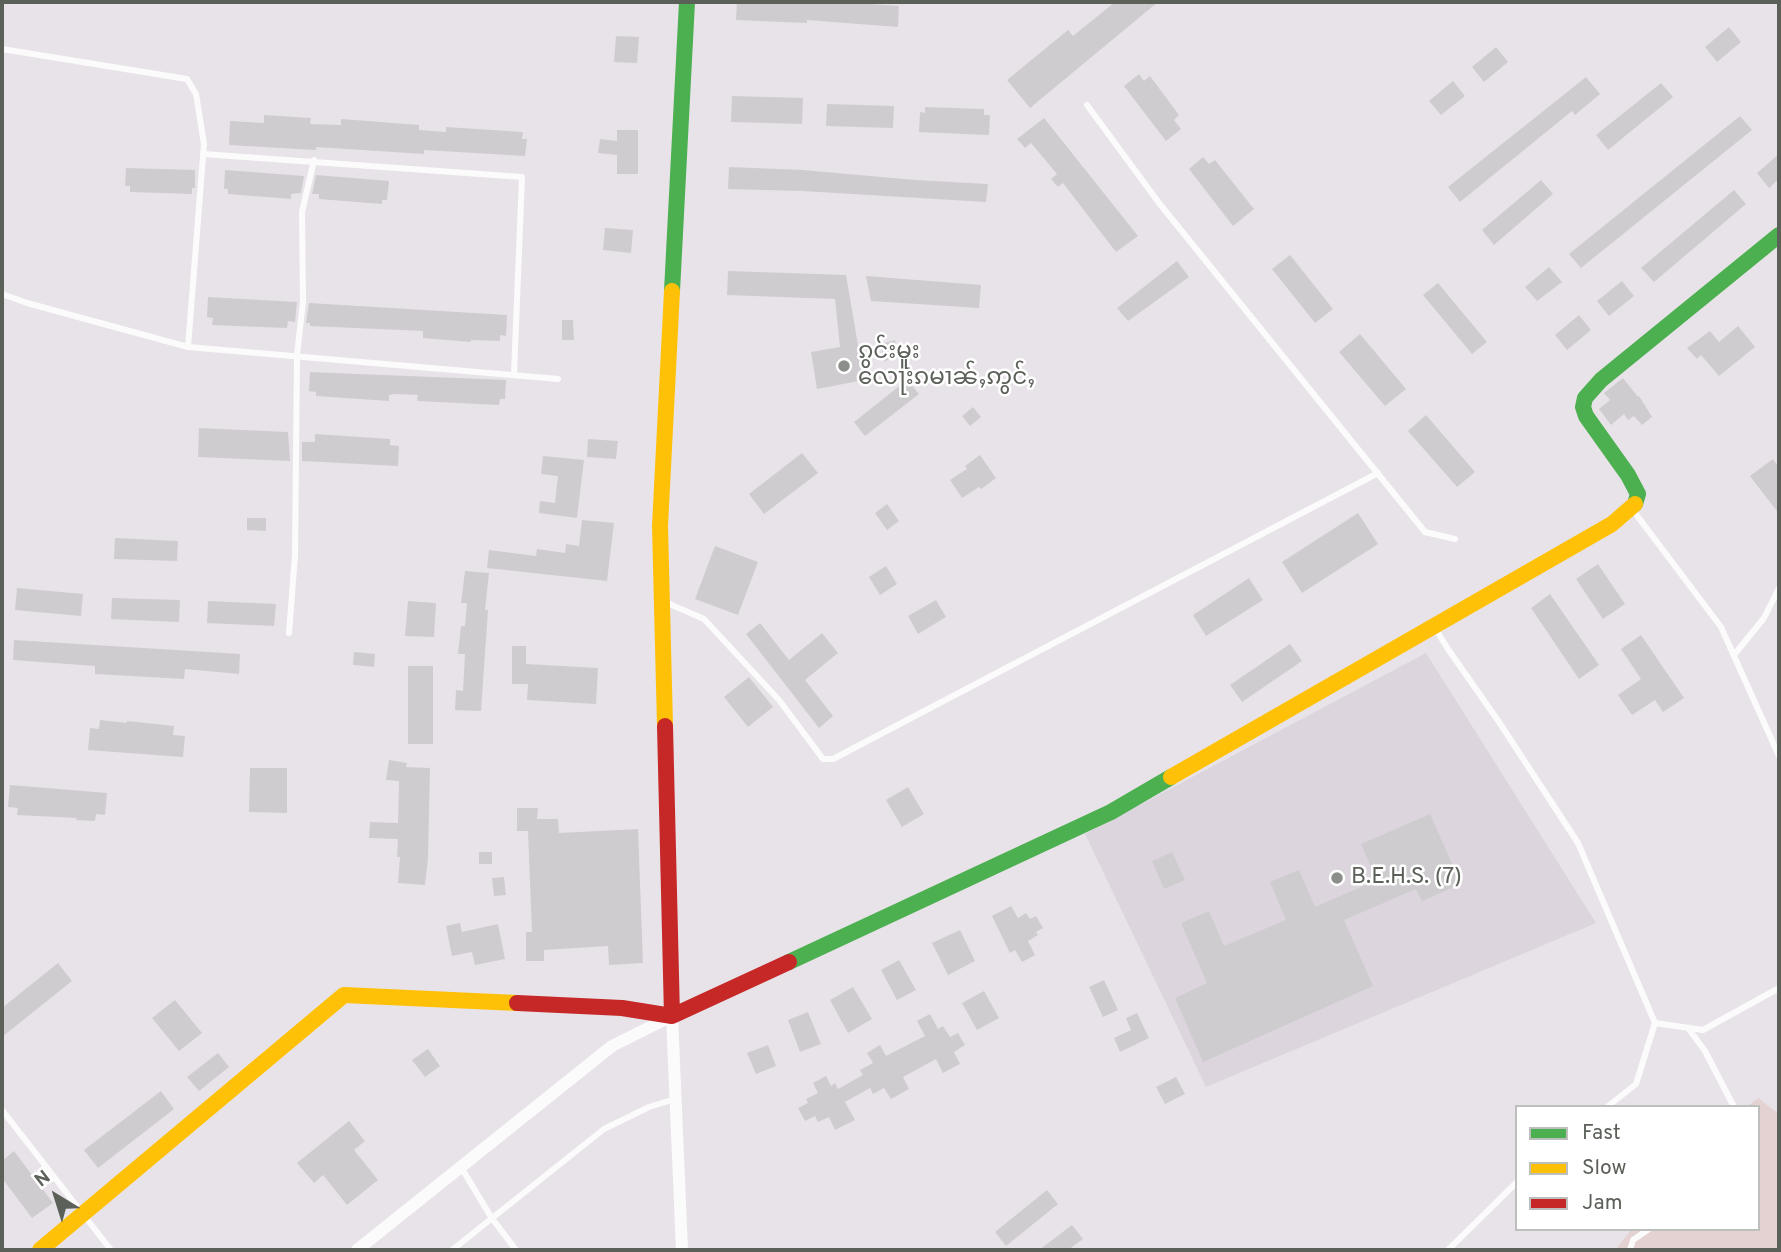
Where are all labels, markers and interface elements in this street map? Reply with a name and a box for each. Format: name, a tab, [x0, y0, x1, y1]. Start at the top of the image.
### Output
place label: ၵွင်းမူး လေႃးၵမၢၼ်ႇဢွင်ႇ	[858, 339, 1035, 393]
marker: ၵွင်းမူး လေႃးၵမၢၼ်ႇဢွင်ႇ	[836, 358, 852, 374]
place label: B.E.H.S. (7)	[1351, 864, 1462, 892]
marker: B.E.H.S. (7)	[1329, 870, 1345, 886]
legend	[1515, 1105, 1760, 1231]
text: Fast	[1582, 1120, 1621, 1147]
text: Slow	[1582, 1155, 1627, 1182]
north arrow	[21, 1161, 91, 1231]
text: N	[30, 1166, 56, 1193]
text: Jam	[1582, 1190, 1623, 1217]

